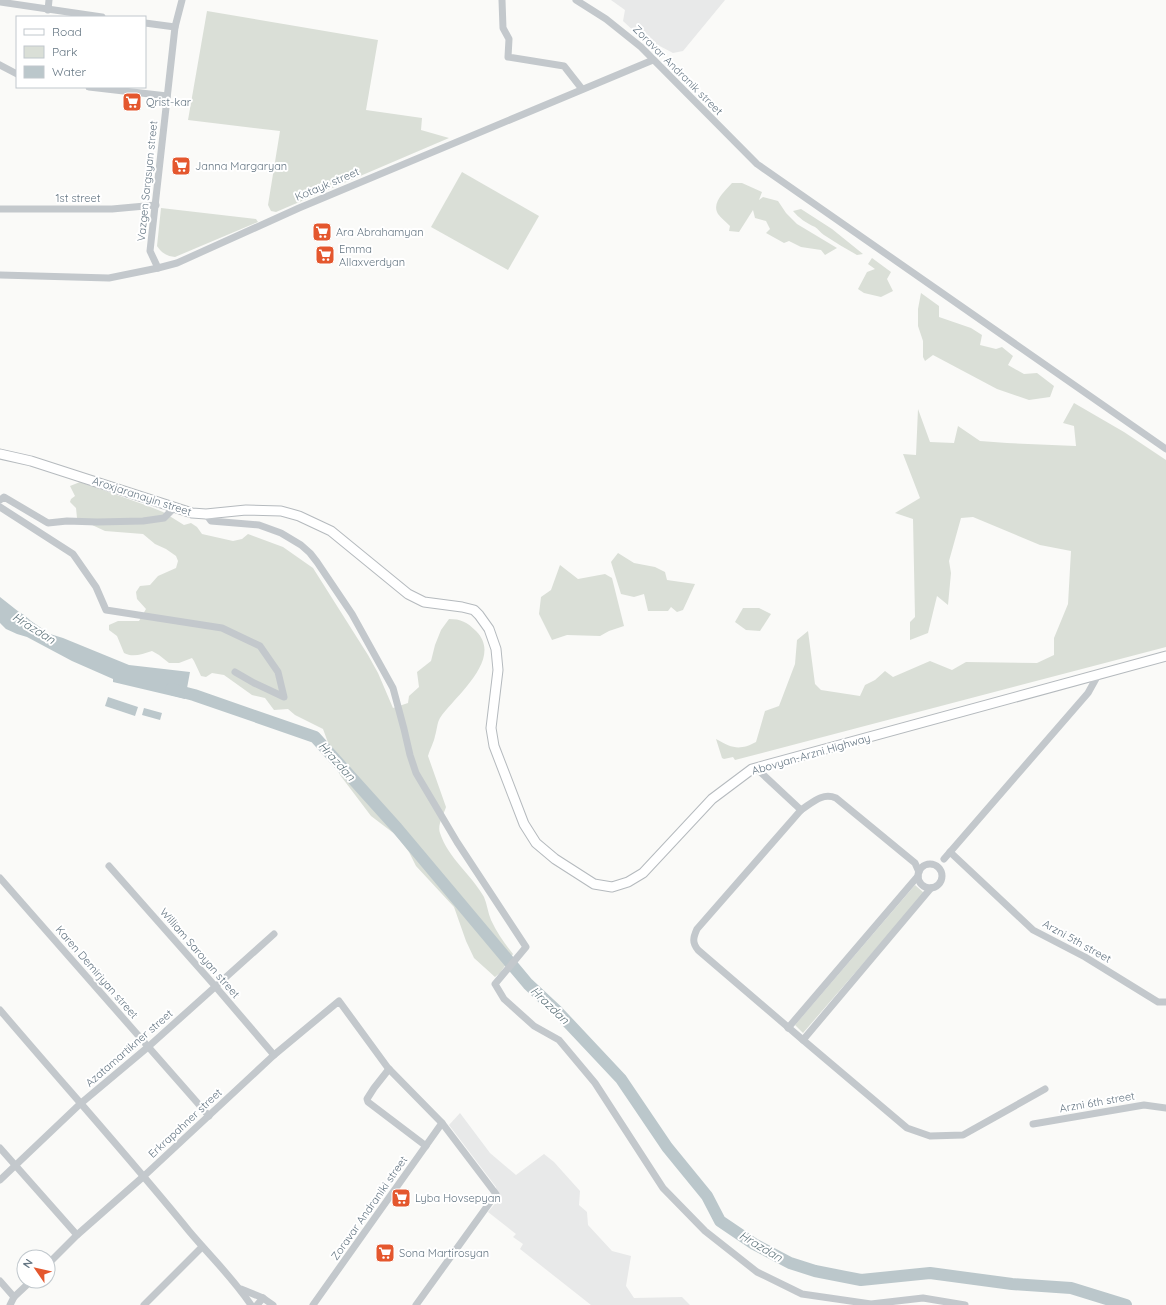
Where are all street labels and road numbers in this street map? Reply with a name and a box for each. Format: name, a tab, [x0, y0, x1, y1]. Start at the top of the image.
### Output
street label: Zoravar Andranik street	[630, 22, 726, 118]
street label: Vazgen Sargsyan street	[134, 120, 160, 242]
street label: Kotayk street	[293, 164, 361, 204]
street label: 1st street	[55, 191, 101, 205]
street label: Aroxjaranayin street	[91, 473, 194, 519]
street label: Abovyan-Arzni Highway	[750, 730, 872, 778]
street label: William Saroyan street	[157, 905, 243, 1001]
street label: Arzni 5th street	[1040, 916, 1114, 966]
street label: Karen Demirjyan street	[53, 923, 141, 1022]
street label: Azatamartikner street	[82, 1006, 176, 1090]
street label: Erkrapahner street	[145, 1085, 225, 1161]
street label: Arzni 6th street	[1058, 1088, 1136, 1116]
street label: Zoravar Andraniki street	[328, 1153, 410, 1263]

